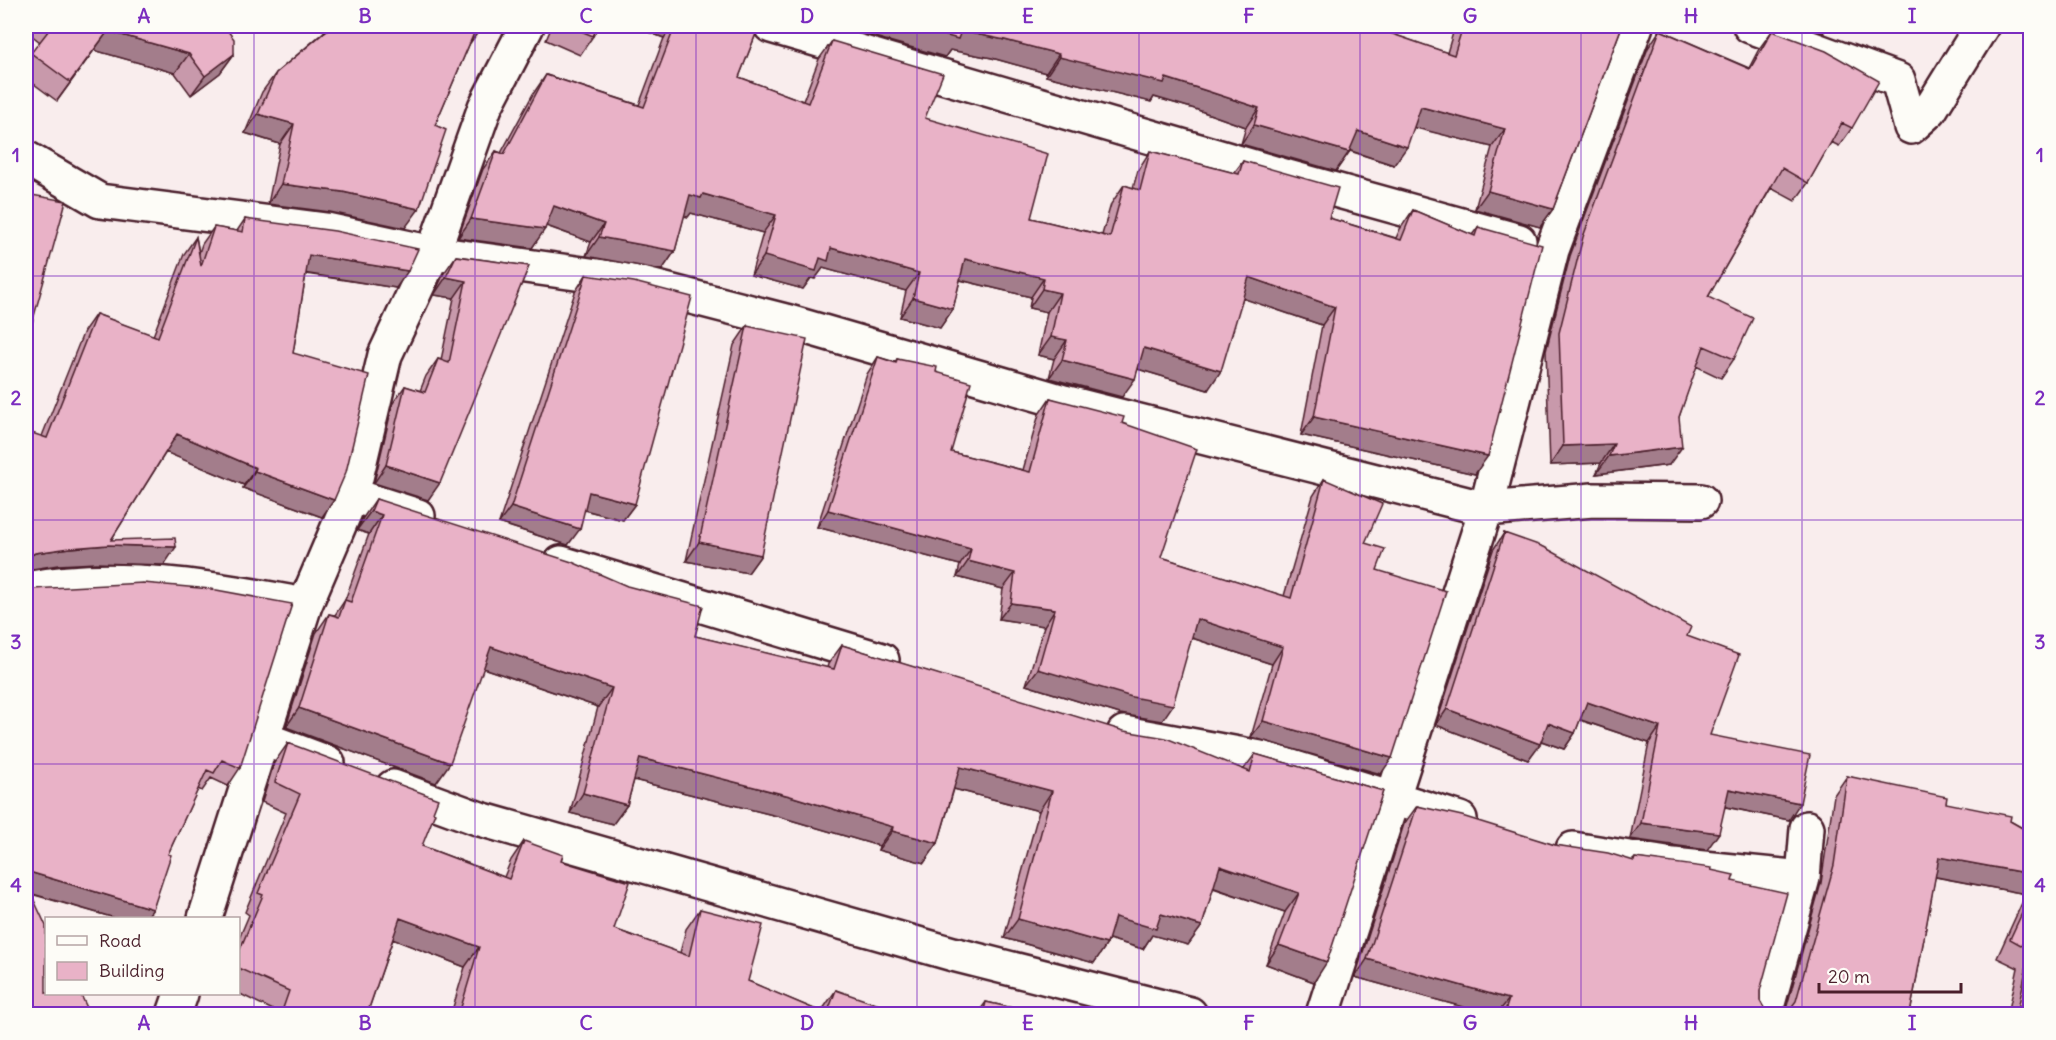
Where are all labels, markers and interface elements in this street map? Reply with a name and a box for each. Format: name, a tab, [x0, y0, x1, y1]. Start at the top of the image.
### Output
text: A	[138, 3, 151, 28]
text: B	[358, 3, 372, 28]
text: C	[579, 3, 593, 28]
text: D	[800, 3, 814, 28]
text: E	[1022, 3, 1034, 28]
text: F	[1243, 3, 1255, 28]
text: G	[1463, 3, 1477, 28]
text: H	[1684, 3, 1698, 28]
text: I	[1908, 3, 1917, 28]
text: 1	[12, 142, 20, 167]
text: 1	[2036, 142, 2044, 167]
text: 2	[11, 385, 22, 410]
text: 2	[2035, 385, 2046, 410]
text: 3	[10, 629, 22, 654]
text: 3	[2034, 629, 2046, 654]
text: 4	[10, 872, 22, 897]
text: 4	[2034, 872, 2046, 897]
legend	[45, 917, 240, 995]
text: Road	[99, 929, 142, 952]
scale bar	[1819, 956, 1962, 994]
text: Building	[99, 959, 164, 982]
text: 20 m	[1828, 965, 1870, 988]
text: A	[138, 1010, 151, 1035]
text: B	[358, 1010, 372, 1035]
text: C	[579, 1010, 593, 1035]
text: D	[800, 1010, 814, 1035]
text: E	[1022, 1010, 1034, 1035]
text: F	[1243, 1010, 1255, 1035]
text: G	[1463, 1010, 1477, 1035]
text: H	[1684, 1010, 1698, 1035]
text: I	[1908, 1010, 1917, 1035]

